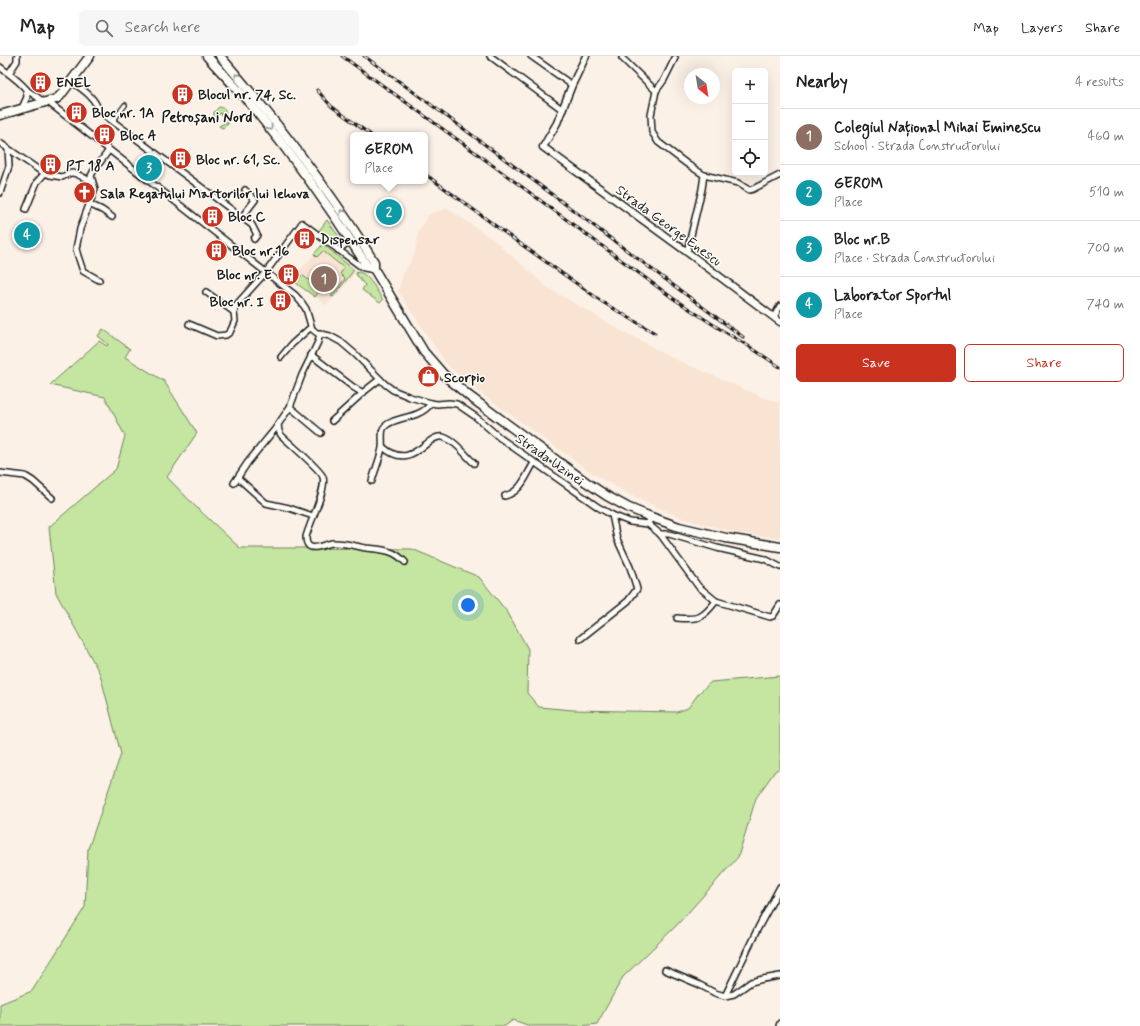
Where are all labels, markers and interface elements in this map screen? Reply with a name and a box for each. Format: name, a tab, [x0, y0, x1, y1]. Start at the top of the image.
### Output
search box	[79, 10, 359, 46]
text: Map	[20, 15, 55, 40]
icon: search	[93, 17, 115, 39]
text: Search here	[125, 18, 200, 38]
text: Map	[973, 19, 999, 37]
text: Layers	[1021, 19, 1063, 37]
text: Share	[1085, 19, 1120, 37]
north arrow	[684, 68, 720, 104]
map controls	[732, 68, 768, 176]
button: +	[732, 68, 768, 104]
building icon: ENEL	[27, 69, 53, 95]
text: Nearby	[796, 71, 848, 93]
one-way arrow	[234, 73, 241, 80]
place label: ENEL	[56, 74, 91, 92]
text: 4 results	[1075, 74, 1124, 91]
building icon: Blocul nr. 74, Sc.	[169, 81, 195, 107]
place label: Blocul nr. 74, Sc.	[198, 86, 296, 104]
building icon: Bloc nr. 1A	[63, 99, 89, 125]
place label: Bloc nr. 1A	[92, 104, 155, 122]
button: −	[732, 104, 768, 140]
district label: Petroșani Nord	[162, 108, 253, 128]
text: Colegiul Național Mihai Eminescu	[834, 118, 1040, 138]
building icon: Bloc A	[91, 122, 117, 148]
one-way arrow	[265, 124, 272, 131]
place label: Bloc A	[120, 127, 157, 145]
text: 1	[806, 128, 812, 145]
text: 460 m	[1088, 128, 1124, 145]
popup	[350, 132, 428, 184]
text: School · Strada Constructorului	[834, 138, 1000, 155]
text: GEROM	[364, 140, 414, 160]
button: locate	[732, 140, 768, 176]
building icon: Bloc nr. 61, Sc.	[167, 146, 193, 172]
place label: Bloc nr. 61, Sc.	[196, 151, 280, 169]
building icon: PT 18 A	[38, 152, 64, 178]
pin: 3	[136, 153, 162, 183]
place label: PT 18 A	[66, 157, 115, 175]
text: Place	[364, 160, 393, 177]
text: GEROM	[834, 174, 883, 194]
church icon: Sala Regatului Martorilor lui Iehova	[71, 180, 97, 206]
street label: Strada George Enescu	[612, 181, 725, 270]
text: 2	[806, 184, 812, 201]
text: 510 m	[1089, 184, 1124, 201]
place label: Sala Regatului Martorilor lui Iehova	[100, 185, 310, 204]
text: Place	[834, 194, 863, 211]
pin: 2	[376, 197, 402, 227]
building icon: Bloc C	[199, 203, 225, 229]
place label: Bloc C	[228, 208, 266, 226]
one-way arrow	[340, 209, 347, 216]
pin: 4	[14, 220, 40, 250]
building icon: Dispensar	[292, 226, 318, 252]
text: Bloc nr.B	[834, 230, 890, 250]
place label: Dispensar	[320, 231, 380, 249]
building icon: Bloc nr.16	[204, 237, 230, 263]
text: 3	[806, 240, 812, 257]
text: 700 m	[1087, 240, 1124, 257]
place label: Bloc nr.16	[232, 242, 290, 260]
text: Place · Strada Constructorului	[834, 250, 995, 267]
building icon: Bloc nr. E	[275, 261, 301, 287]
pin: 1	[311, 264, 337, 294]
place label: Bloc nr. E	[217, 266, 272, 284]
text: Laborator Sportul	[834, 286, 951, 306]
building icon: Bloc nr. I	[267, 288, 293, 314]
place label: Bloc nr. I	[210, 293, 265, 311]
text: 4	[805, 296, 813, 313]
text: 740 m	[1087, 296, 1124, 313]
text: Place	[834, 306, 863, 323]
button: Save	[796, 344, 956, 382]
button: Share	[964, 344, 1124, 382]
shop icon: Scorpio	[416, 364, 442, 390]
place label: Scorpio	[444, 369, 486, 387]
street label: Strada Uzinei	[512, 430, 588, 490]
your location	[458, 595, 478, 615]

